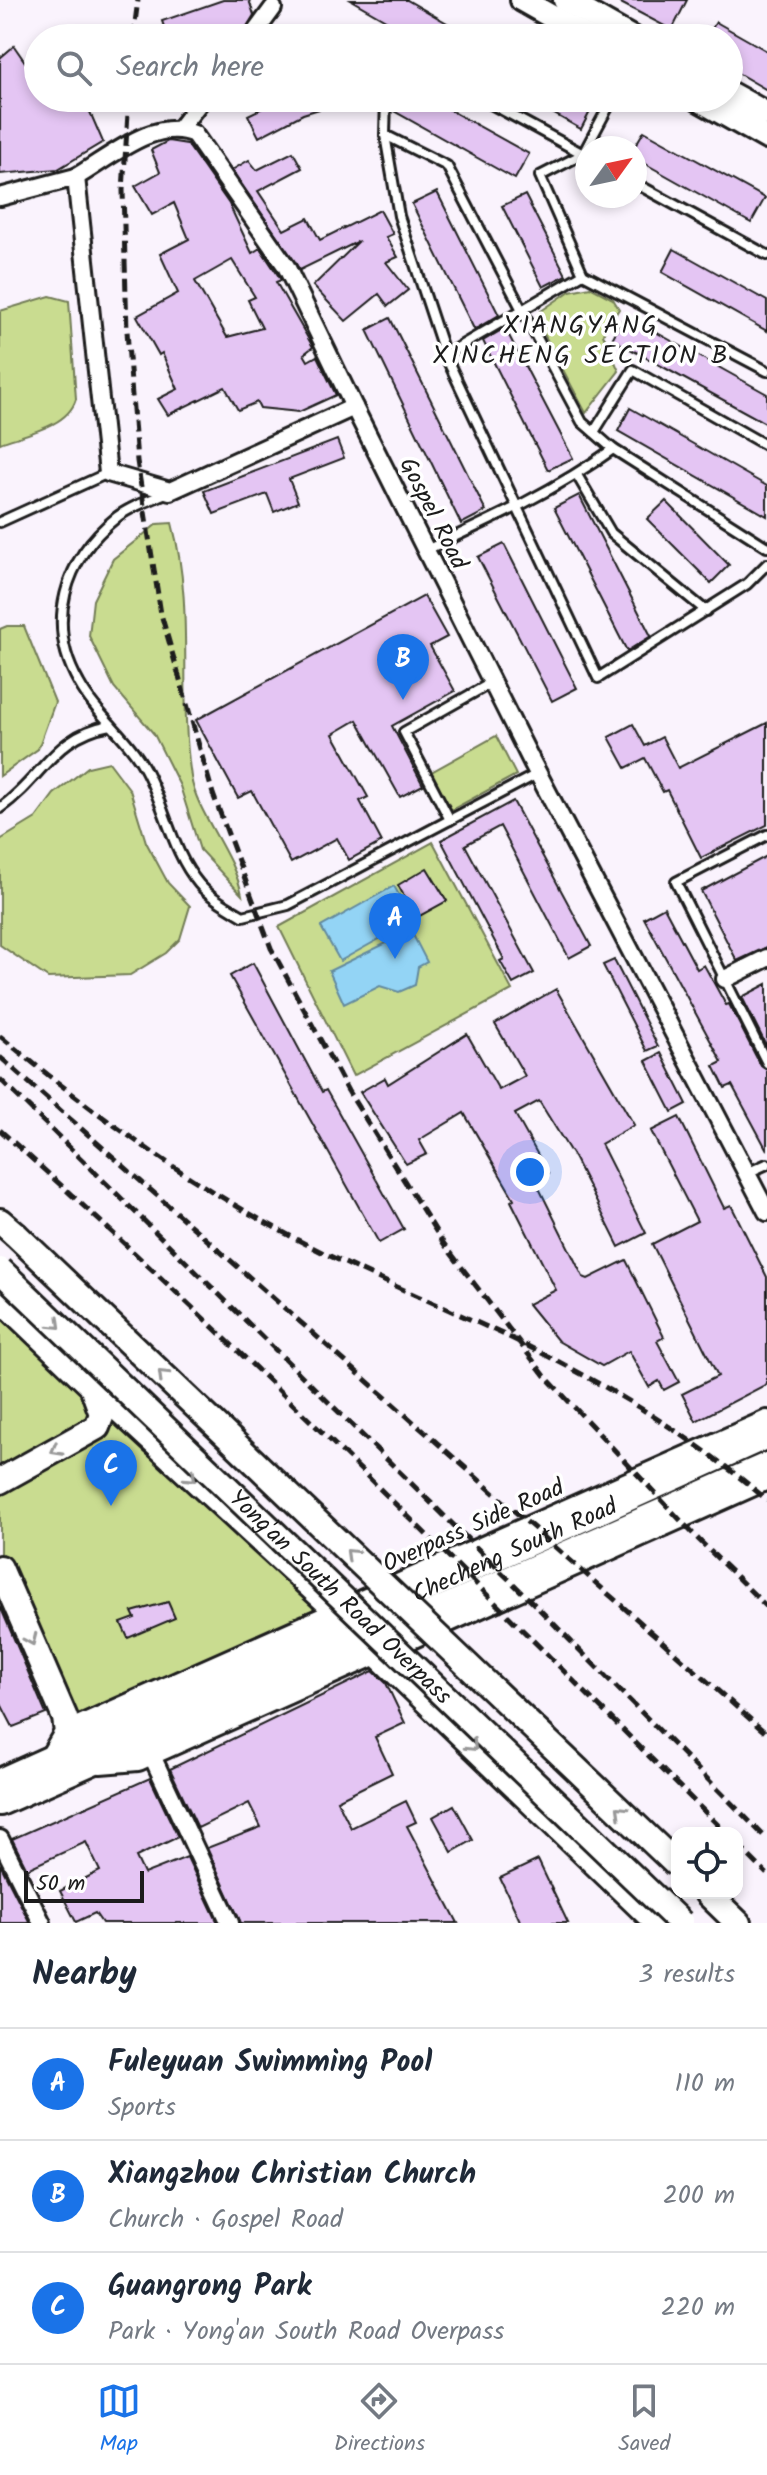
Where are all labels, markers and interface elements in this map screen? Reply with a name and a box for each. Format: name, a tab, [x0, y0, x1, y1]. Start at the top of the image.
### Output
search box	[24, 24, 743, 112]
text: Search here	[116, 44, 264, 92]
icon: search	[52, 46, 96, 90]
north arrow	[575, 136, 647, 208]
district label: XIANGYANG XINCHENG SECTION B	[432, 305, 730, 377]
street label: Gospel Road	[388, 451, 478, 578]
pin: B	[377, 634, 429, 700]
pin: A	[369, 893, 421, 959]
your location	[510, 1152, 550, 1192]
one-way arrow	[47, 1314, 61, 1329]
one-way arrow	[158, 1369, 172, 1384]
one-way arrow	[50, 1440, 65, 1455]
pin: C	[85, 1440, 137, 1506]
one-way arrow	[181, 1468, 196, 1482]
street label: Overpass Side Road	[376, 1468, 572, 1584]
street label: Yong'an South Road Overpass	[219, 1481, 461, 1715]
street label: Checheng South Road	[406, 1487, 625, 1614]
one-way arrow	[346, 1549, 360, 1564]
one-way arrow	[22, 1632, 38, 1646]
one-way arrow	[463, 1737, 477, 1751]
one-way arrow	[615, 1806, 630, 1820]
map controls	[671, 1827, 743, 1899]
button: locate	[671, 1827, 743, 1899]
scale bar	[24, 1867, 144, 1903]
text: 50 m	[36, 1867, 85, 1902]
text: Nearby	[32, 1948, 137, 2002]
text: 3 results	[638, 1954, 735, 1996]
text: Fuleyuan Swimming Pool	[108, 2039, 432, 2087]
text: A	[50, 2063, 66, 2105]
text: 110 m	[675, 2063, 735, 2105]
text: Sports	[108, 2087, 176, 2129]
text: Xiangzhou Christian Church	[108, 2151, 476, 2199]
text: B	[50, 2175, 66, 2217]
text: 200 m	[663, 2175, 735, 2217]
text: Church · Gospel Road	[108, 2199, 343, 2241]
text: Guangrong Park	[108, 2263, 311, 2311]
text: C	[50, 2287, 66, 2329]
text: 220 m	[661, 2287, 735, 2329]
text: Park · Yong'an South Road Overpass	[108, 2311, 504, 2353]
tab: Map	[97, 2379, 141, 2462]
tab: Directions	[334, 2379, 425, 2462]
tab: Saved	[618, 2379, 670, 2462]

